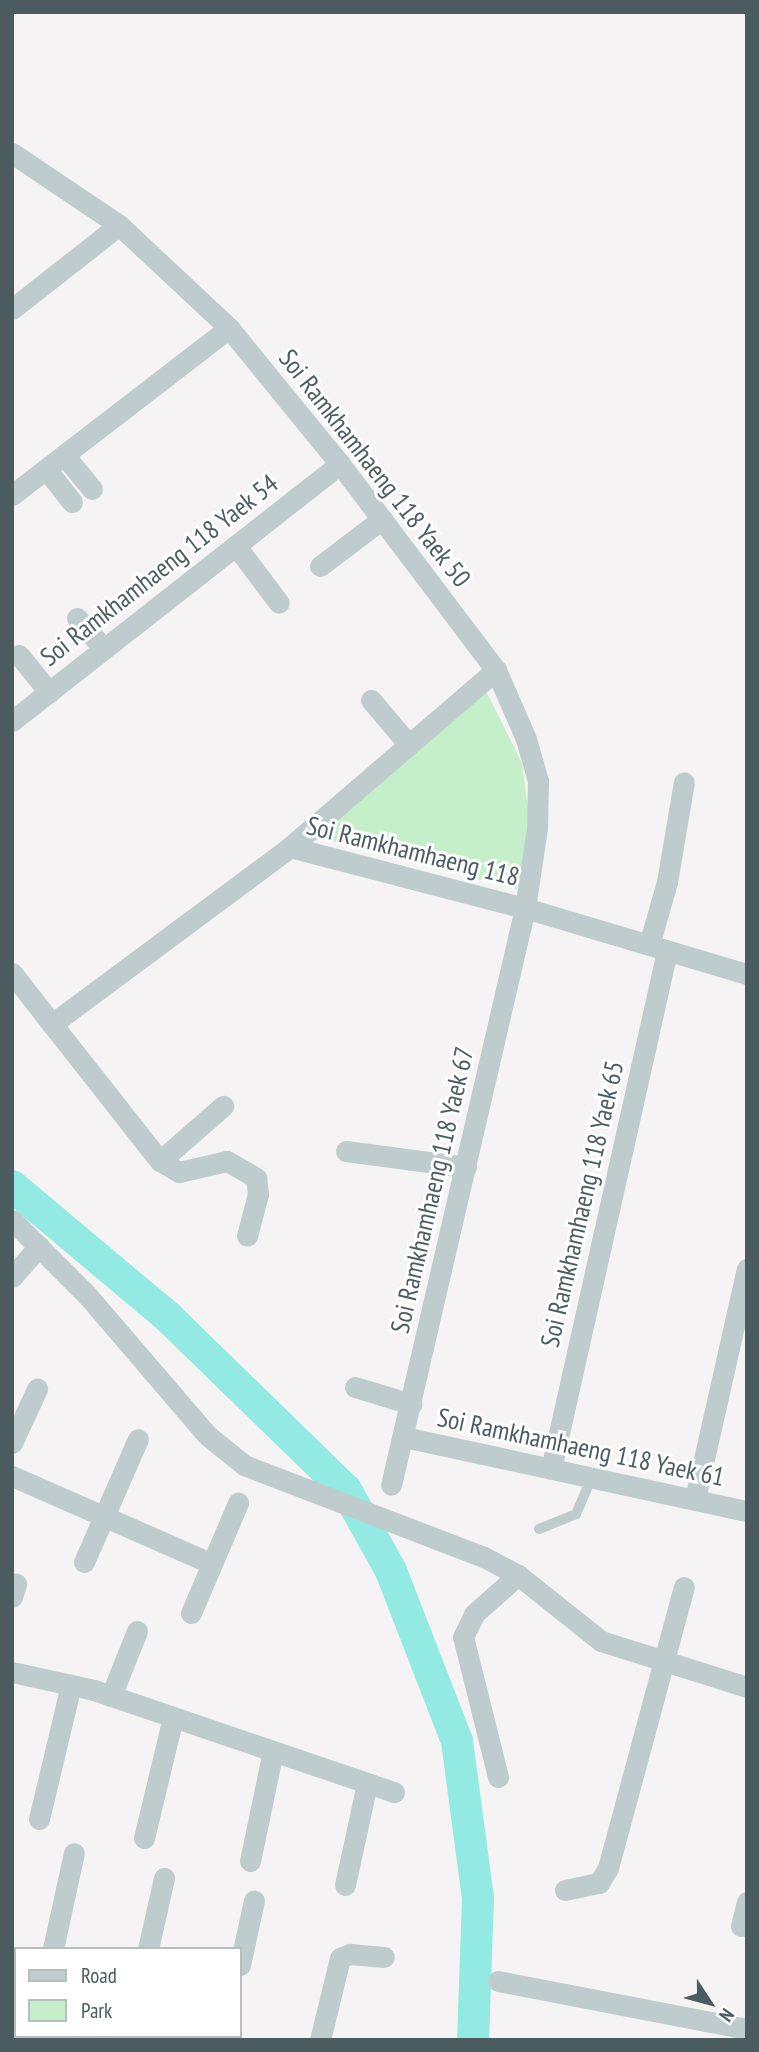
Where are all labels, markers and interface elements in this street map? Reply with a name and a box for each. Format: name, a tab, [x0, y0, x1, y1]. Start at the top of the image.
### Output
street label: Soi Ramkhamhaeng 118 Yaek 50	[272, 343, 478, 593]
street label: Soi Ramkhamhaeng 118 Yaek 54	[34, 467, 284, 673]
street label: Soi Ramkhamhaeng 118	[303, 809, 523, 893]
street label: Soi Ramkhamhaeng 118 Yaek 67	[384, 1043, 480, 1337]
street label: Soi Ramkhamhaeng 118 Yaek 65	[534, 1057, 630, 1351]
street label: Soi Ramkhamhaeng 118 Yaek 61	[434, 1401, 728, 1493]
legend	[14, 1947, 242, 2038]
text: Road	[81, 1962, 117, 1989]
north arrow	[675, 1968, 745, 2038]
text: Park	[81, 1997, 112, 2024]
text: N	[714, 2004, 740, 2027]

